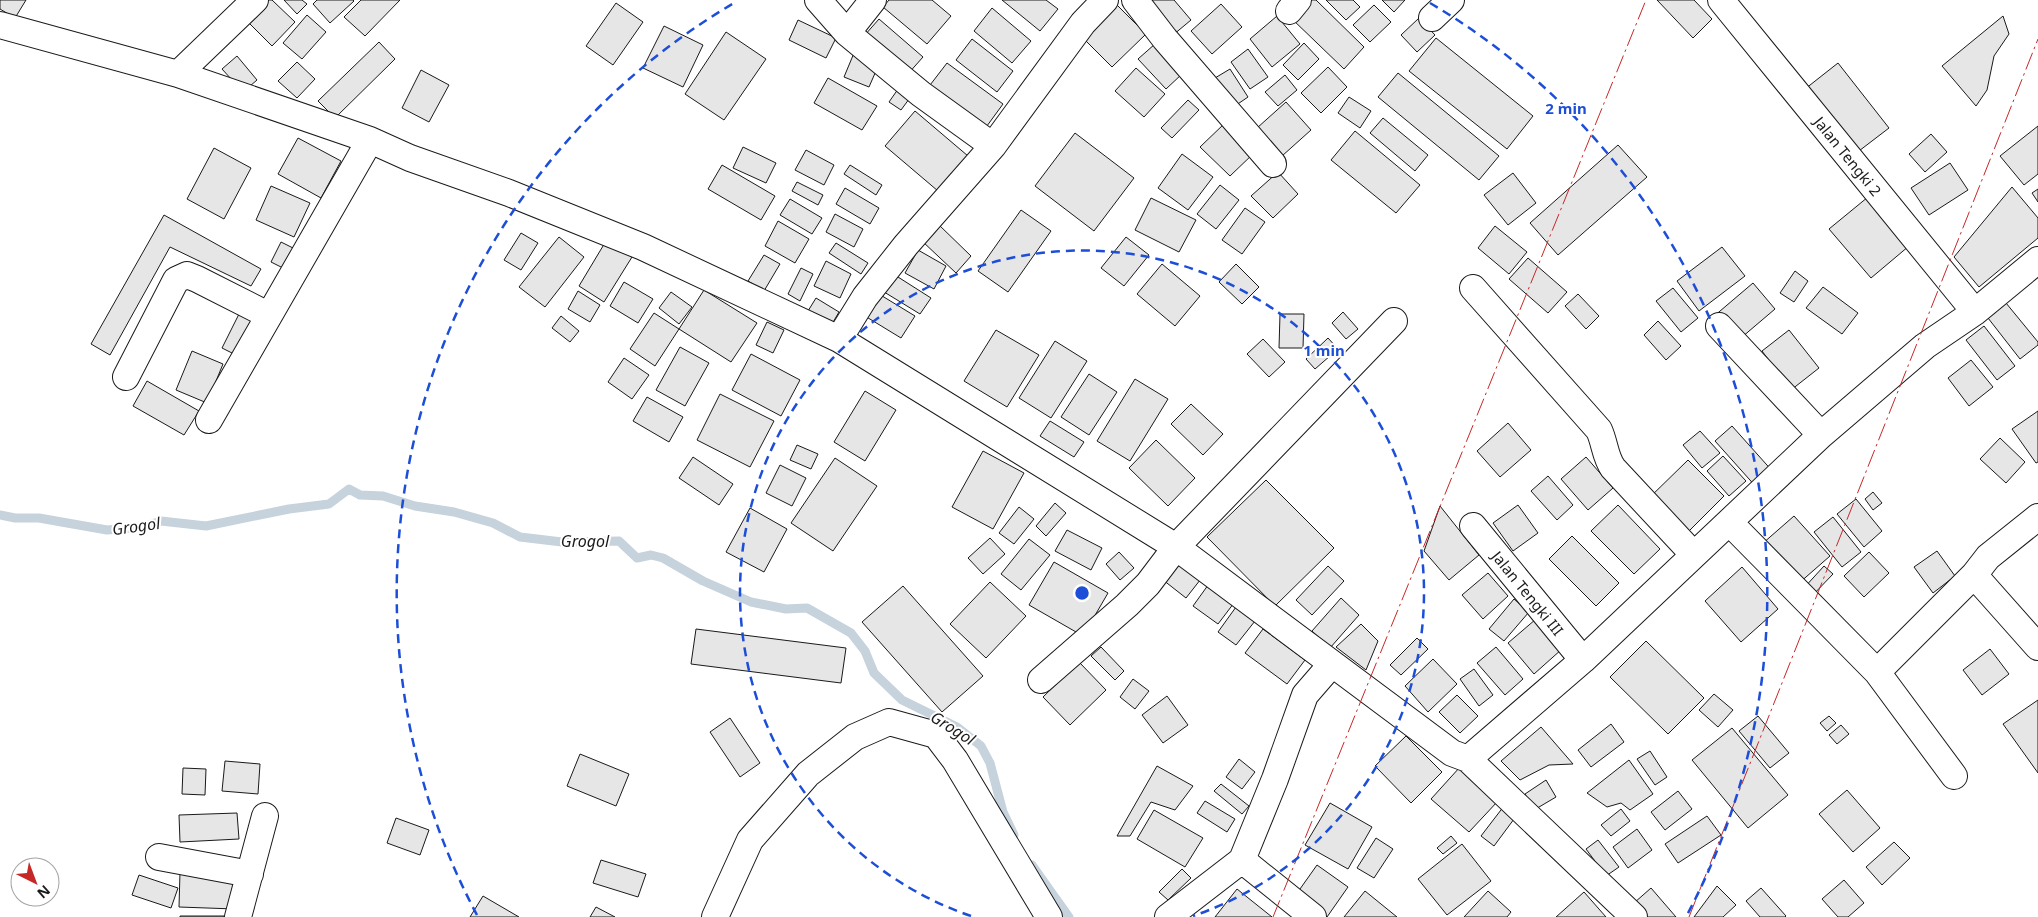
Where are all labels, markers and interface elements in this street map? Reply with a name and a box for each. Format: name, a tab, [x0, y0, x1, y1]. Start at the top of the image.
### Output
text: 2 min	[1545, 98, 1587, 118]
street label: Jalan Tengki 2	[1809, 111, 1886, 200]
text: 1 min	[1303, 340, 1345, 360]
water label: Grogol	[111, 512, 162, 540]
water label: Grogol	[561, 530, 610, 552]
street label: Jalan Tengki III	[1486, 545, 1568, 639]
centre of rings	[1073, 584, 1091, 602]
water label: Grogol	[927, 706, 980, 751]
north arrow	[10, 857, 60, 907]
text: N	[33, 881, 55, 903]

